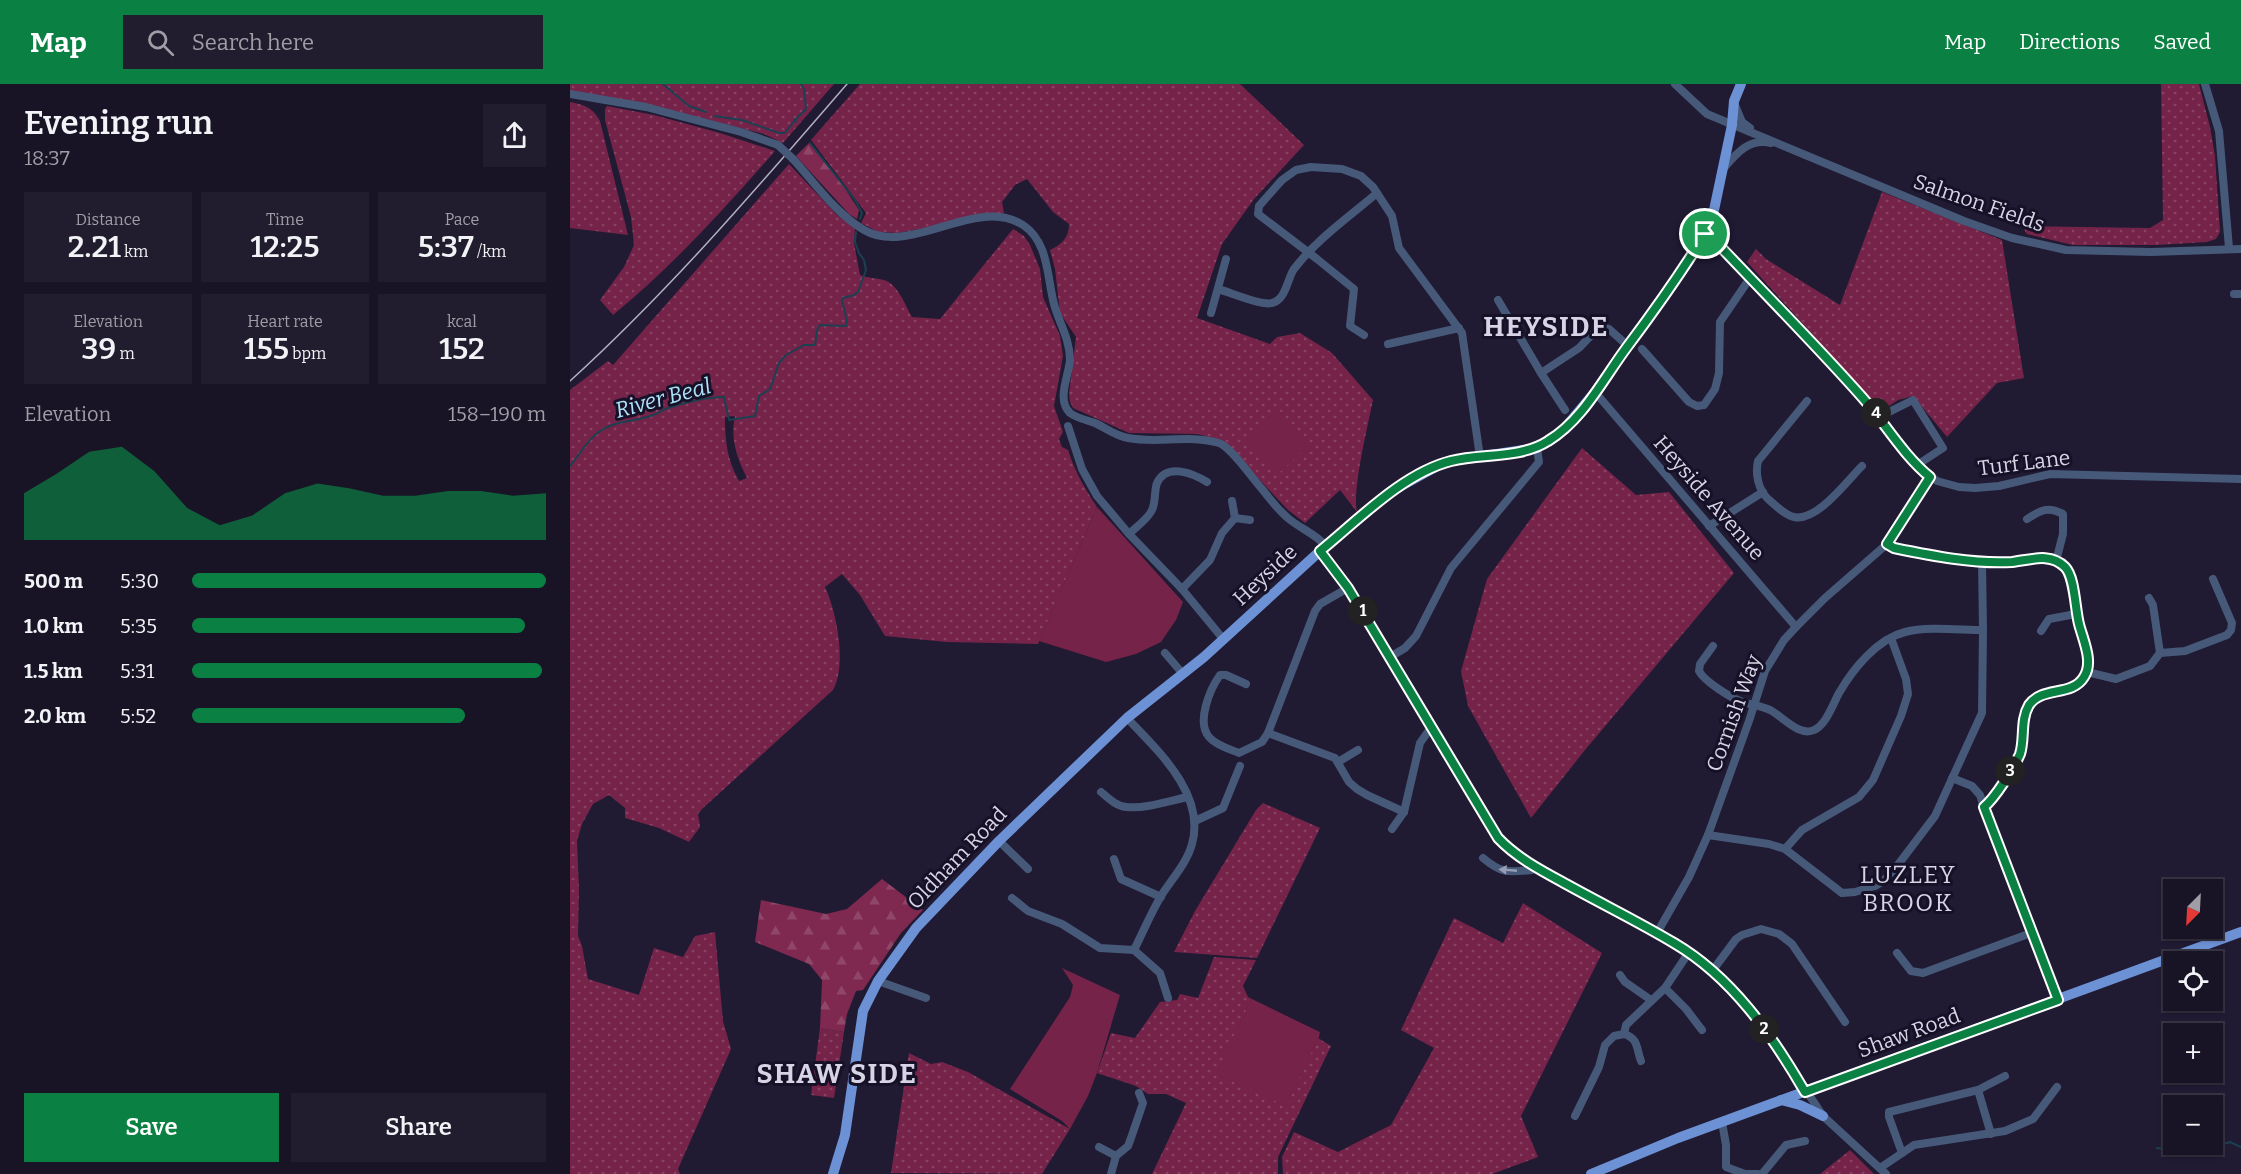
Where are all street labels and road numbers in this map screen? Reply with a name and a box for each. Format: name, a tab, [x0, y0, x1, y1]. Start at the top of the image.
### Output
street label: Salmon Fields	[1910, 168, 2048, 238]
street label: Heyside Avenue	[1648, 430, 1770, 566]
street label: Turf Lane	[1976, 444, 2072, 482]
street label: Heyside	[1228, 539, 1302, 611]
street label: Cornish Way	[1701, 650, 1767, 775]
street label: Oldham Road	[902, 801, 1012, 915]
street label: Shaw Road	[1854, 1002, 1964, 1064]

